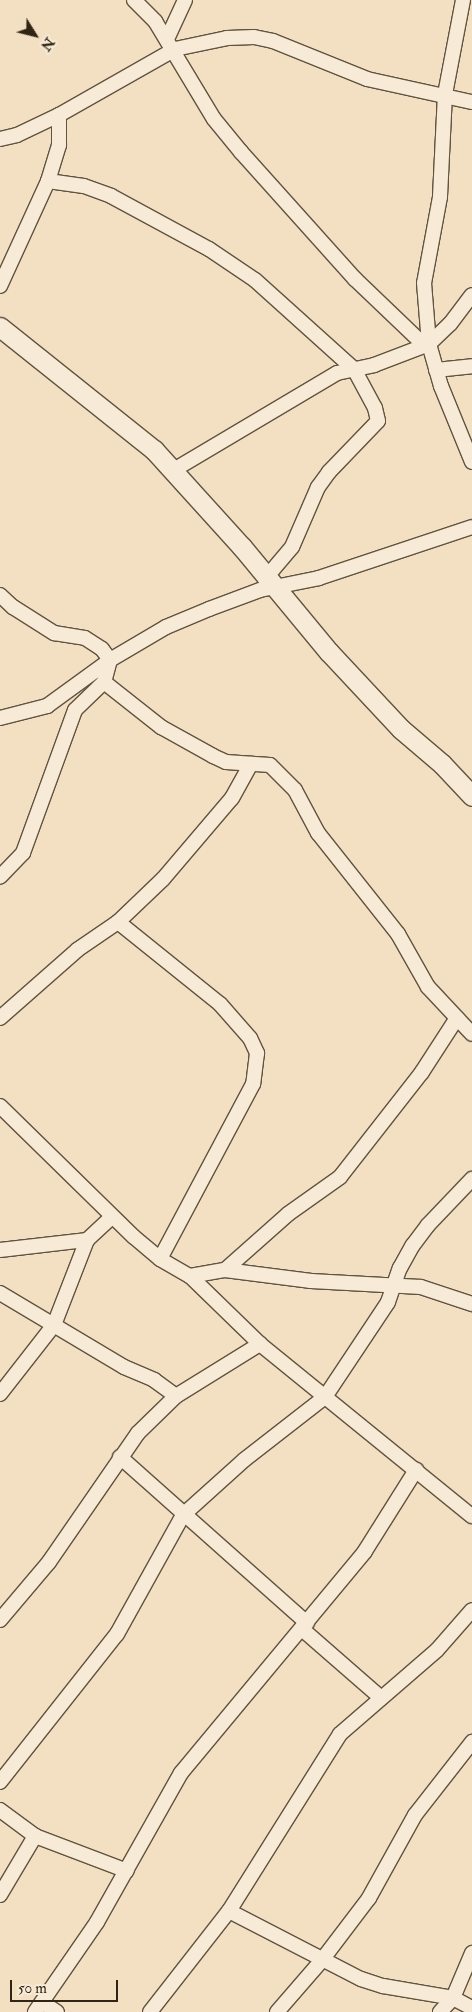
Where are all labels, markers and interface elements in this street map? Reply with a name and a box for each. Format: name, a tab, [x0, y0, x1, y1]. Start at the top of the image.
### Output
north arrow	[10, 10, 60, 60]
text: N	[37, 34, 58, 54]
scale bar	[12, 1970, 120, 2002]
text: 50 m	[18, 1979, 47, 1998]

